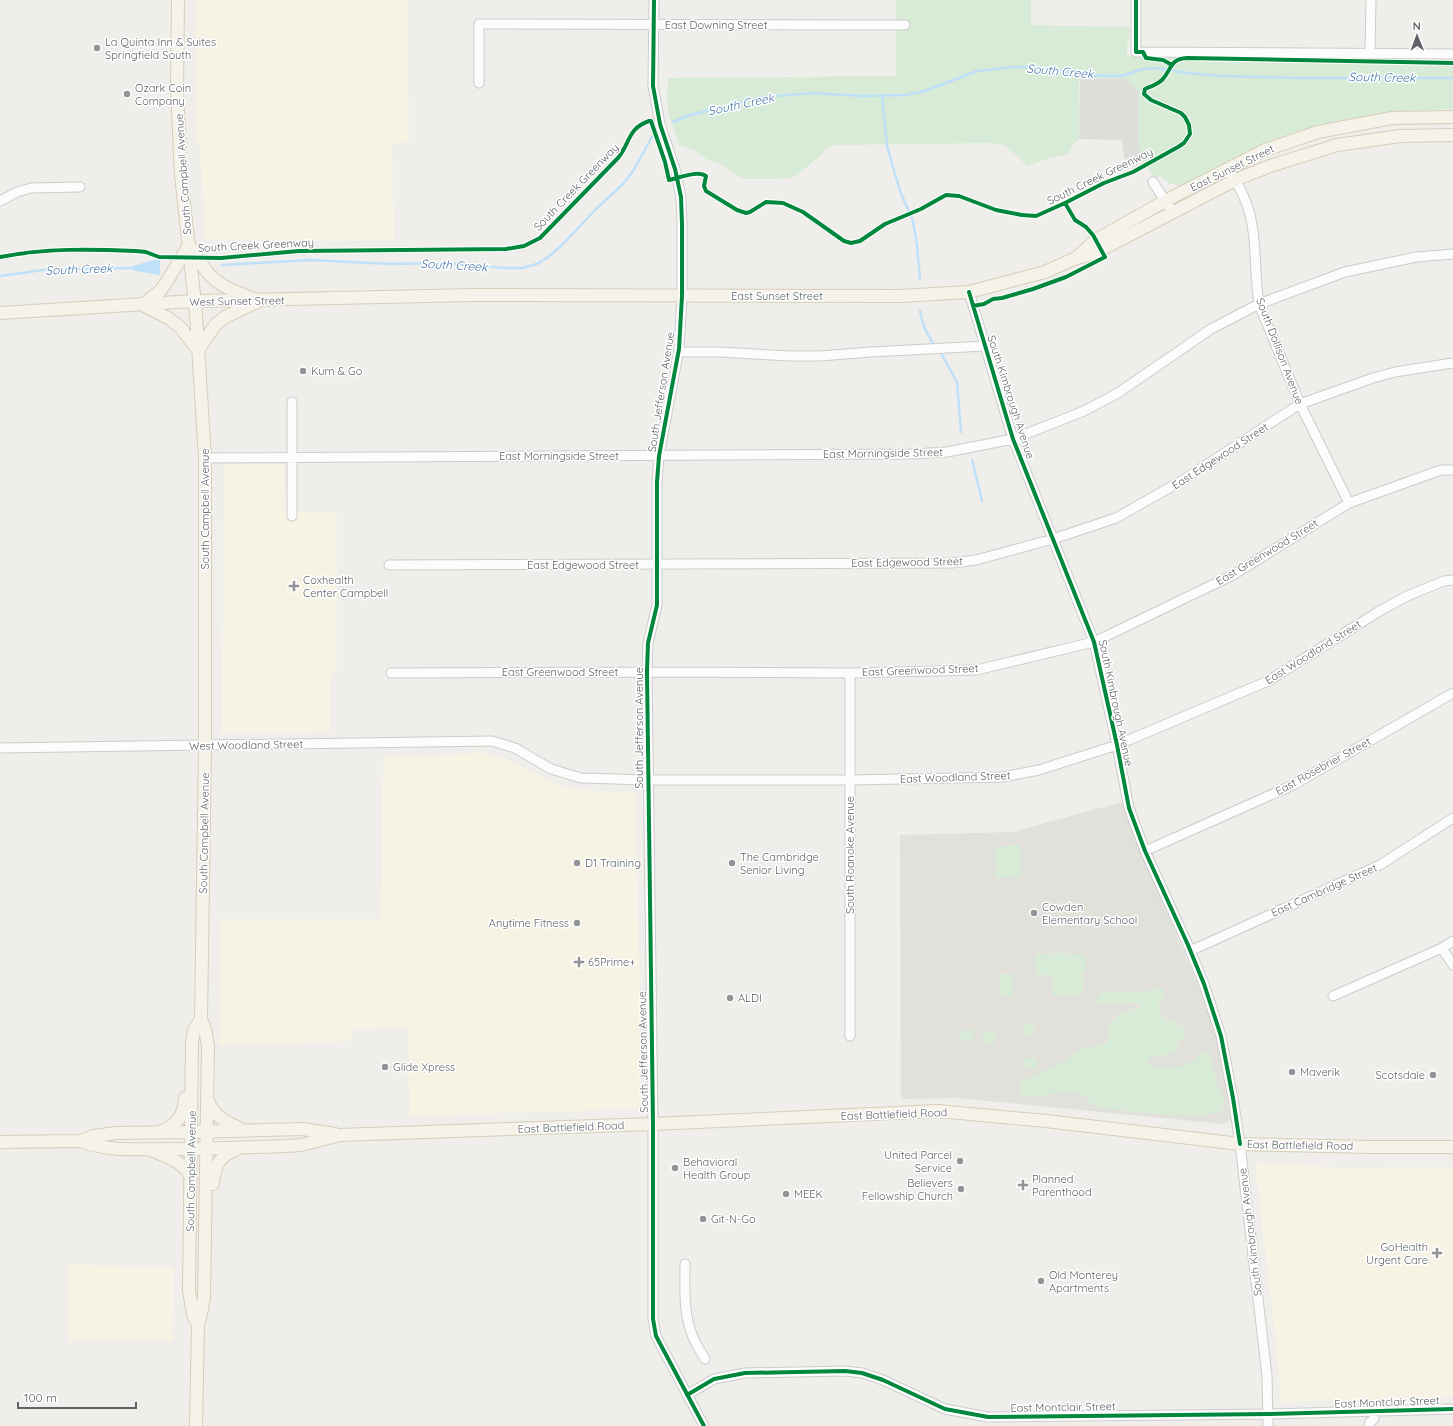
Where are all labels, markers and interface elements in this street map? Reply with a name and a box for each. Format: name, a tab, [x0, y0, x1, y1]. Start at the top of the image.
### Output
north arrow	[1397, 16, 1437, 56]
street label: East Downing Street	[665, 18, 768, 32]
text: N	[1413, 19, 1421, 33]
place label: La Quinta Inn & Suites Springfield South	[105, 35, 216, 62]
marker: La Quinta Inn & Suites Springfield South	[92, 43, 102, 53]
water label: South Creek	[1026, 61, 1096, 82]
water label: South Creek	[1348, 69, 1417, 85]
place label: Ozark Coin Company	[135, 81, 191, 108]
marker: Ozark Coin Company	[122, 89, 132, 99]
water label: South Creek	[707, 89, 777, 118]
street label: South Campbell Avenue	[172, 113, 194, 235]
street label: South Creek Greenway	[531, 140, 621, 234]
street label: East Sunset Street	[1188, 141, 1277, 194]
street label: South Creek Greenway	[1045, 144, 1155, 208]
street label: South Creek Greenway	[198, 235, 314, 255]
water label: South Creek	[420, 256, 489, 274]
water label: South Creek	[45, 260, 114, 278]
street label: East Sunset Street	[731, 289, 823, 303]
street label: West Sunset Street	[189, 293, 285, 309]
street label: South Dollison Avenue	[1253, 296, 1307, 406]
street label: South Jefferson Avenue	[645, 331, 677, 453]
street label: South Kimbrough Avenue	[984, 333, 1038, 461]
place label: Kum & Go	[311, 364, 363, 378]
marker: Kum & Go	[298, 366, 308, 376]
street label: East Edgewood Street	[1169, 420, 1271, 492]
street label: East Morningside Street	[823, 445, 943, 461]
street label: South Campbell Avenue	[198, 448, 212, 570]
street label: East Morningside Street	[499, 449, 619, 463]
street label: East Greenwood Street	[1213, 516, 1321, 588]
street label: East Edgewood Street	[851, 554, 963, 570]
street label: East Edgewood Street	[527, 558, 639, 572]
place label: Coxhealth Center Campbell	[303, 573, 388, 600]
marker: Coxhealth Center Campbell	[288, 580, 300, 592]
street label: East Woodland Street	[1262, 617, 1364, 687]
street label: South Kimbrough Avenue	[1096, 638, 1136, 768]
street label: East Greenwood Street	[862, 661, 979, 679]
street label: East Greenwood Street	[502, 665, 619, 679]
street label: South Jefferson Avenue	[632, 667, 646, 789]
street label: East Rosebrier Street	[1273, 734, 1373, 798]
street label: West Woodland Street	[189, 737, 304, 753]
street label: East Woodland Street	[900, 768, 1011, 786]
street label: South Campbell Avenue	[196, 772, 212, 894]
street label: South Roanoke Avenue	[843, 796, 857, 914]
place label: The Cambridge Senior Living	[740, 850, 819, 877]
place label: D1 Training	[585, 856, 641, 870]
marker: D1 Training	[572, 858, 582, 868]
marker: The Cambridge Senior Living	[727, 858, 737, 868]
street label: East Cambridge Street	[1269, 860, 1379, 920]
place label: Cowden Elementary School	[1042, 900, 1137, 927]
marker: Cowden Elementary School	[1029, 908, 1039, 918]
place label: Anytime Fitness	[489, 916, 569, 930]
marker: Anytime Fitness	[572, 918, 582, 928]
place label: 65Prime+	[588, 955, 636, 969]
marker: 65Prime+	[573, 956, 585, 968]
street label: South Jefferson Avenue	[635, 991, 651, 1113]
place label: ALDI	[738, 991, 762, 1005]
marker: ALDI	[725, 993, 735, 1003]
place label: Glide Xpress	[393, 1060, 455, 1074]
marker: Glide Xpress	[380, 1062, 390, 1072]
place label: Maverik	[1300, 1065, 1340, 1079]
marker: Maverik	[1287, 1067, 1297, 1077]
place label: Scotsdale	[1375, 1068, 1425, 1082]
marker: Scotsdale	[1428, 1070, 1438, 1080]
street label: East Battlefield Road	[840, 1105, 948, 1123]
street label: South Campbell Avenue	[183, 1110, 199, 1232]
street label: East Battlefield Road	[517, 1118, 625, 1136]
street label: East Battlefield Road	[1247, 1137, 1353, 1153]
place label: United Parcel Service	[884, 1148, 952, 1175]
place label: Behavioral Health Group	[683, 1155, 751, 1182]
marker: United Parcel Service	[955, 1156, 965, 1166]
marker: Behavioral Health Group	[670, 1163, 680, 1173]
street label: South Kimbrough Avenue	[1235, 1167, 1265, 1297]
place label: Planned Parenthood	[1032, 1172, 1092, 1199]
place label: Believers Fellowship Church	[862, 1176, 953, 1203]
marker: Planned Parenthood	[1017, 1179, 1029, 1191]
marker: Believers Fellowship Church	[956, 1184, 966, 1194]
place label: MEEK	[794, 1187, 823, 1201]
marker: MEEK	[781, 1189, 791, 1199]
place label: Git-N-Go	[711, 1212, 756, 1226]
marker: Git-N-Go	[698, 1214, 708, 1224]
place label: GoHealth Urgent Care	[1366, 1240, 1428, 1267]
marker: GoHealth Urgent Care	[1431, 1247, 1443, 1259]
place label: Old Monterey Apartments	[1049, 1268, 1118, 1295]
marker: Old Monterey Apartments	[1036, 1276, 1046, 1286]
scale bar	[18, 1384, 136, 1410]
text: 100 m	[24, 1390, 57, 1405]
street label: East Montclair Street	[1334, 1393, 1440, 1411]
street label: East Montclair Street	[1010, 1399, 1116, 1415]

